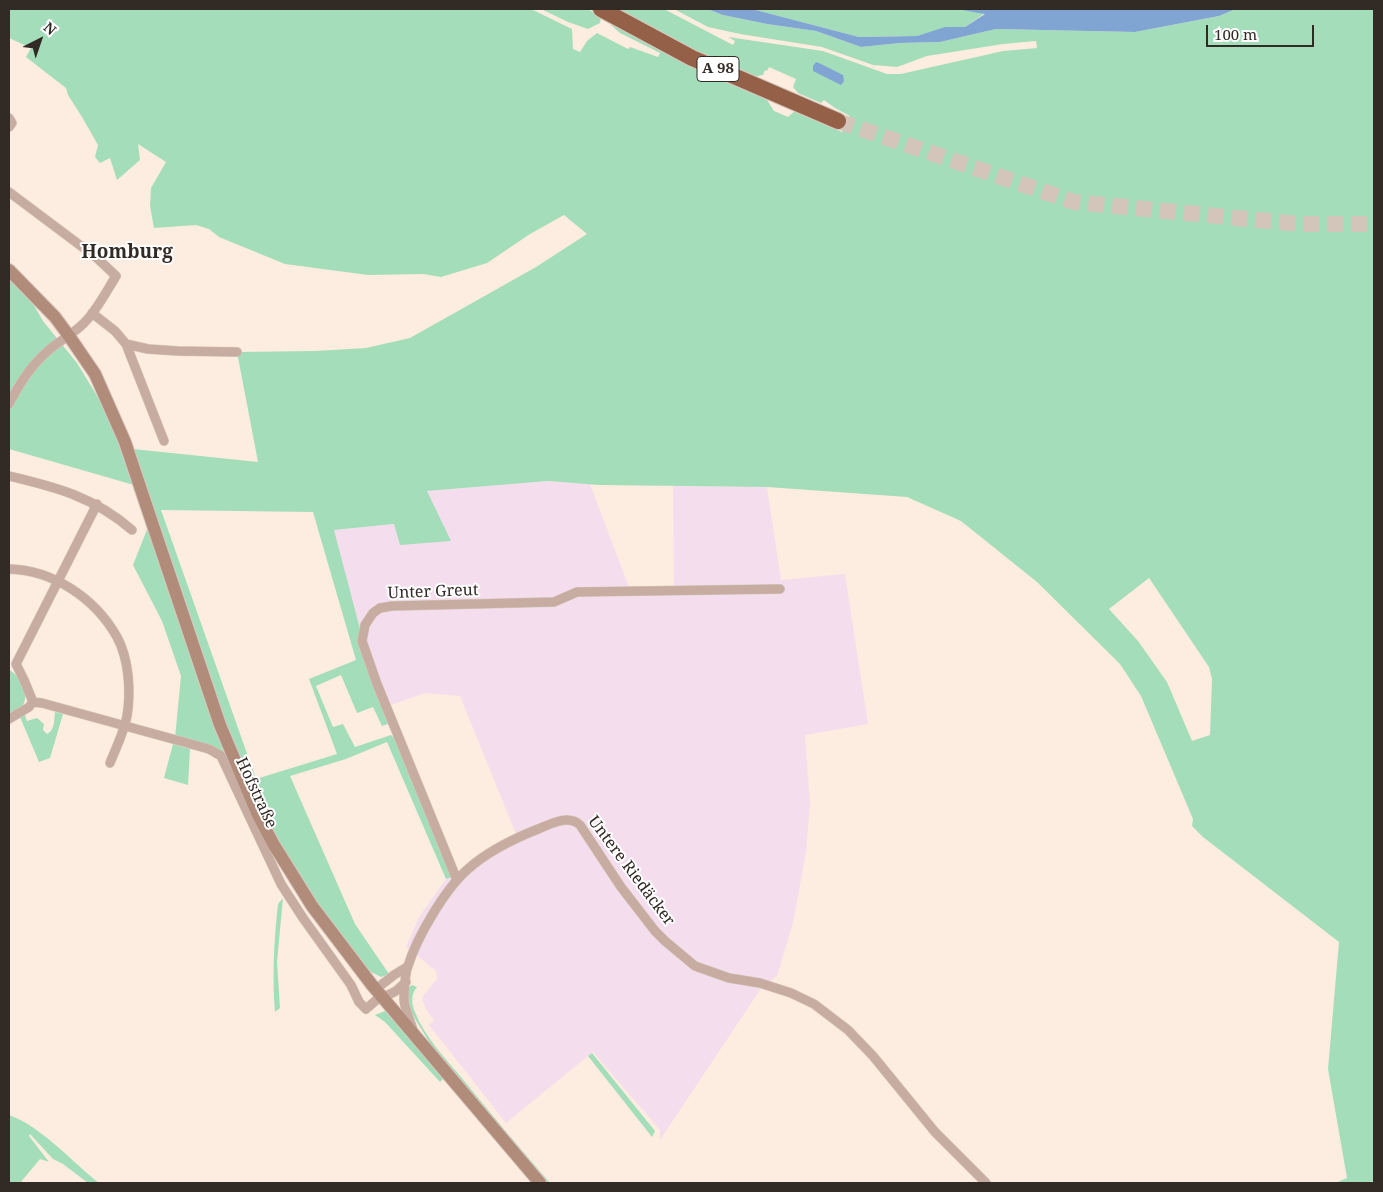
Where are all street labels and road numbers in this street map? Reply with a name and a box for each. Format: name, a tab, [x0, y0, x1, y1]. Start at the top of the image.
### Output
road number: A 98	[697, 56, 739, 82]
street label: Unter Greut	[387, 581, 479, 603]
street label: Hofstraße	[231, 755, 281, 831]
street label: Untere Riedäcker	[584, 812, 678, 930]

